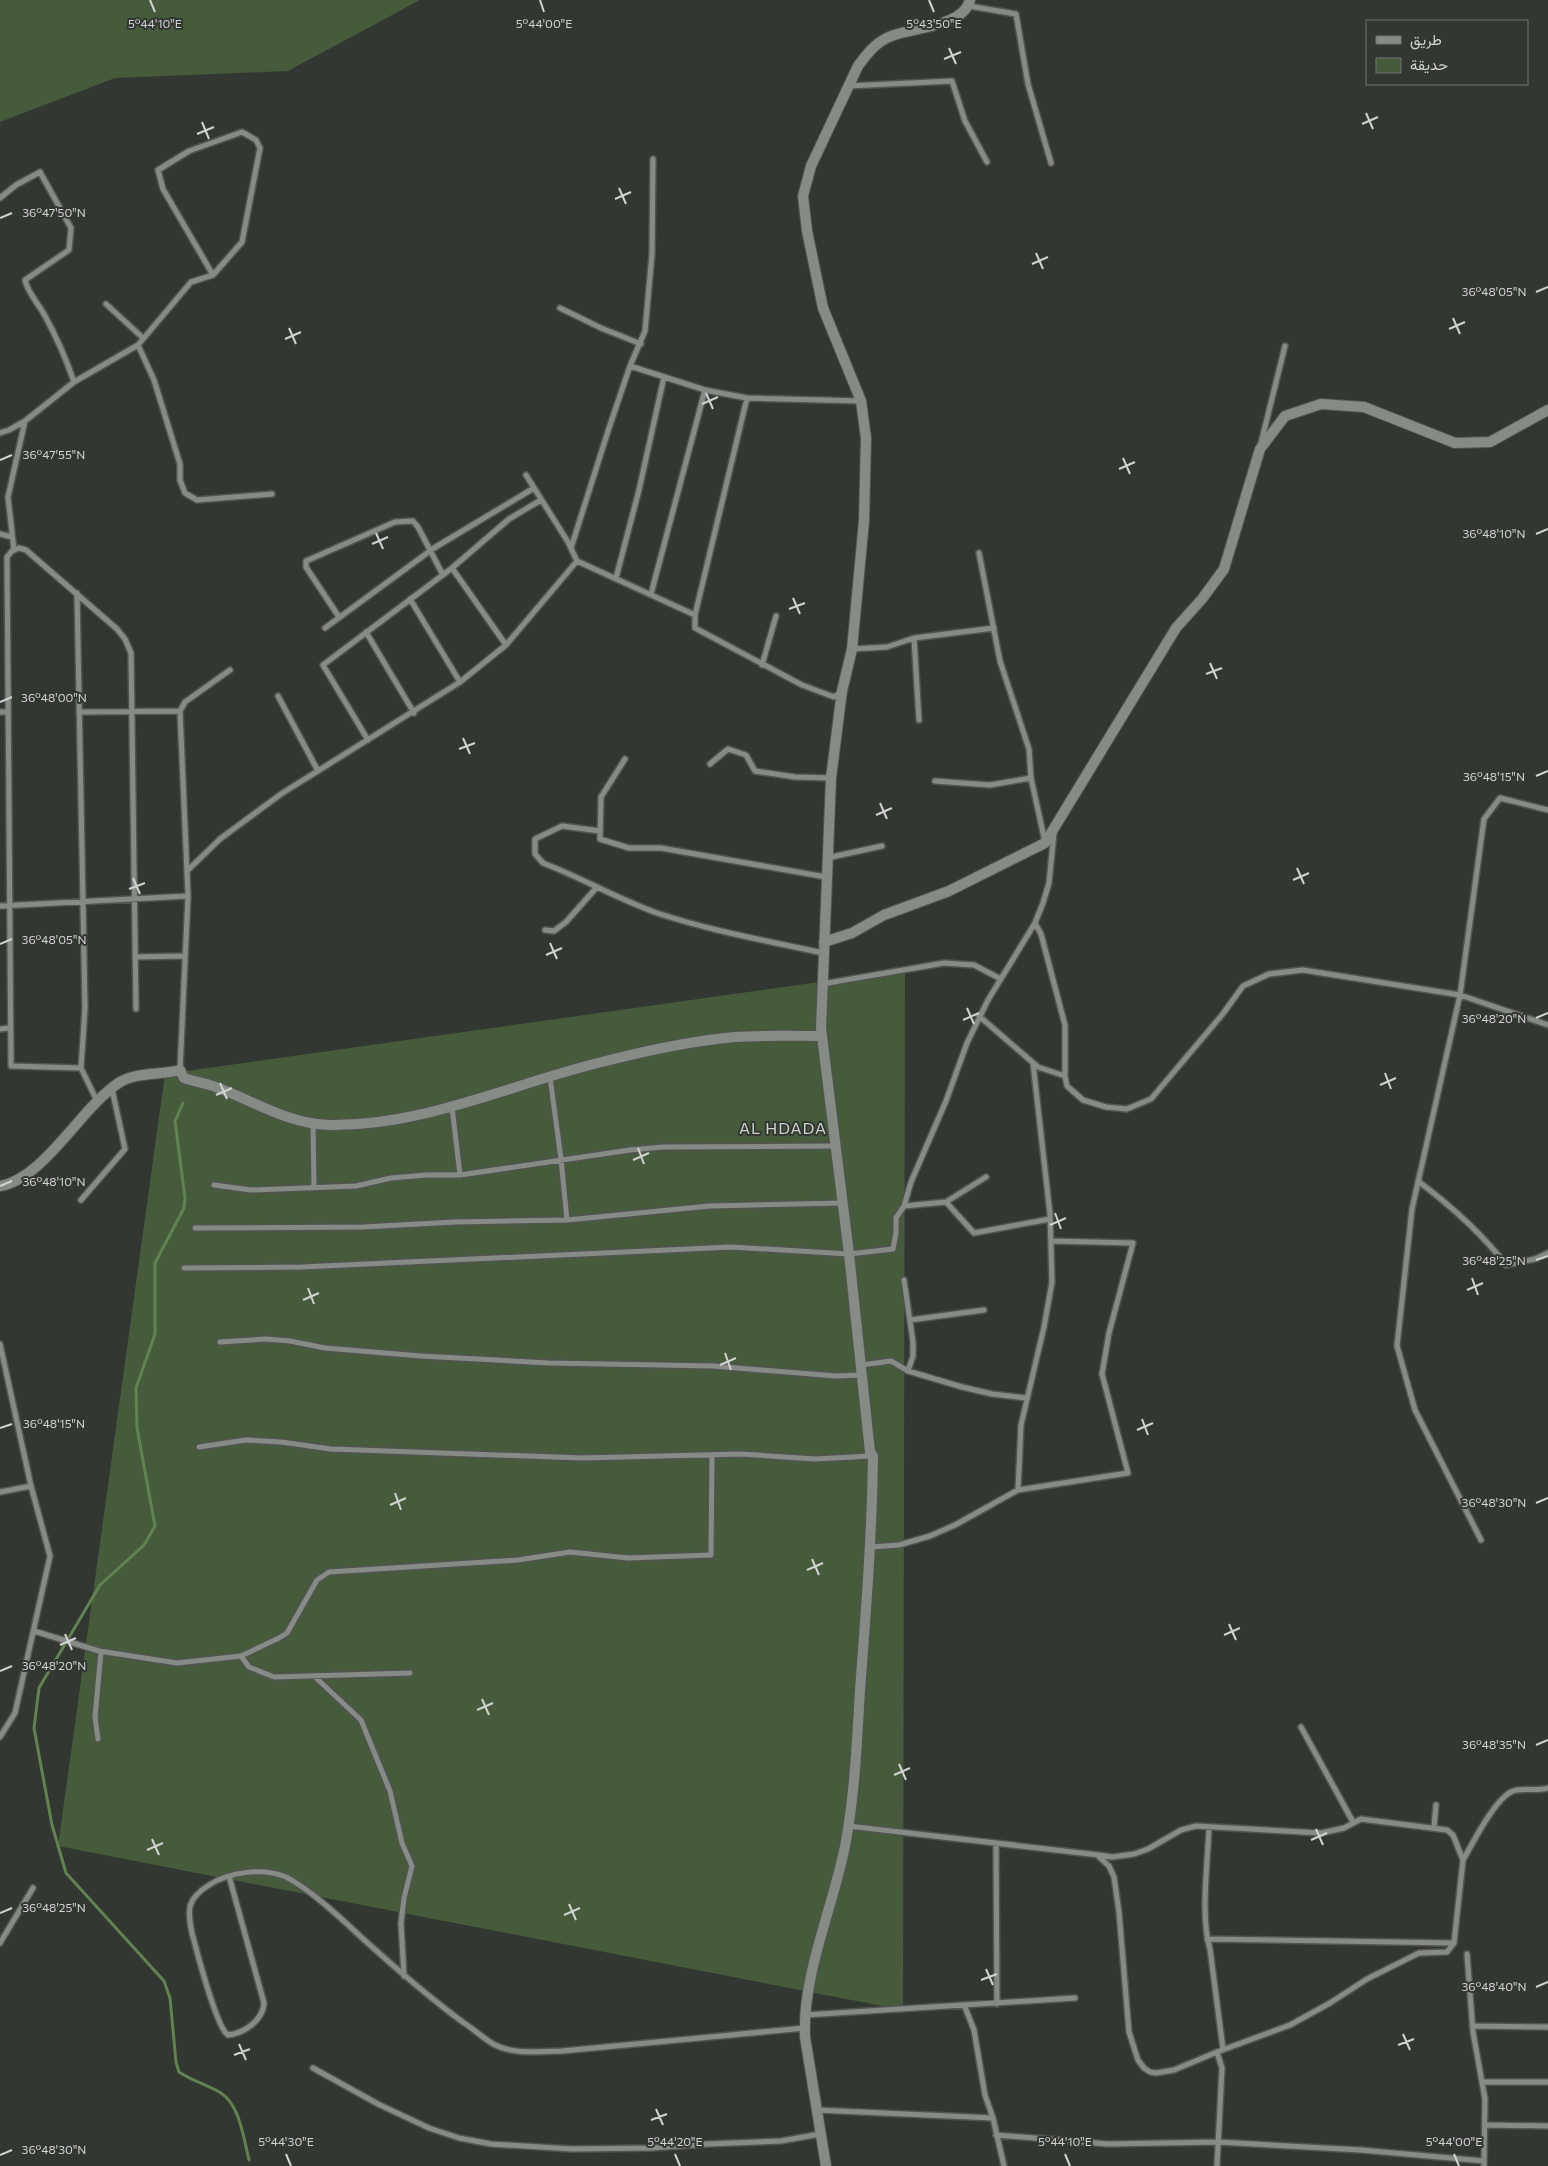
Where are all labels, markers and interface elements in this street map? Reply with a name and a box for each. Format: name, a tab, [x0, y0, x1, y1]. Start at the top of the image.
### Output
text: 5°44'10"E	[128, 16, 182, 30]
text: 5°44'00"E	[516, 16, 572, 30]
text: 5°43'50"E	[906, 16, 962, 30]
legend	[1366, 20, 1528, 85]
text: طريق	[1410, 30, 1442, 50]
text: حديقة	[1410, 55, 1448, 74]
text: 36°47'50"N	[22, 205, 86, 219]
text: 36°48'05"N	[1462, 284, 1526, 298]
text: 36°47'55"N	[23, 447, 85, 461]
text: 36°48'10"N	[1462, 526, 1526, 540]
text: 36°48'00"N	[21, 690, 87, 704]
text: 36°48'15"N	[1463, 769, 1525, 783]
text: 36°48'05"N	[22, 932, 86, 946]
text: 36°48'20"N	[1462, 1011, 1526, 1025]
district label: AL HDADA	[739, 1118, 827, 1137]
text: 36°48'10"N	[22, 1174, 86, 1188]
text: 36°48'25"N	[1462, 1253, 1526, 1267]
text: 36°48'15"N	[23, 1416, 85, 1430]
text: 36°48'30"N	[1462, 1495, 1526, 1509]
text: 36°48'20"N	[22, 1658, 86, 1672]
text: 36°48'35"N	[1462, 1737, 1526, 1751]
text: 36°48'25"N	[22, 1900, 86, 1914]
text: 36°48'40"N	[1461, 1979, 1527, 1993]
text: 5°44'30"E	[258, 2134, 314, 2148]
text: 5°44'20"E	[647, 2134, 703, 2148]
text: 5°44'10"E	[1038, 2134, 1092, 2148]
text: 5°44'00"E	[1426, 2134, 1482, 2148]
text: 36°48'30"N	[22, 2142, 86, 2156]

